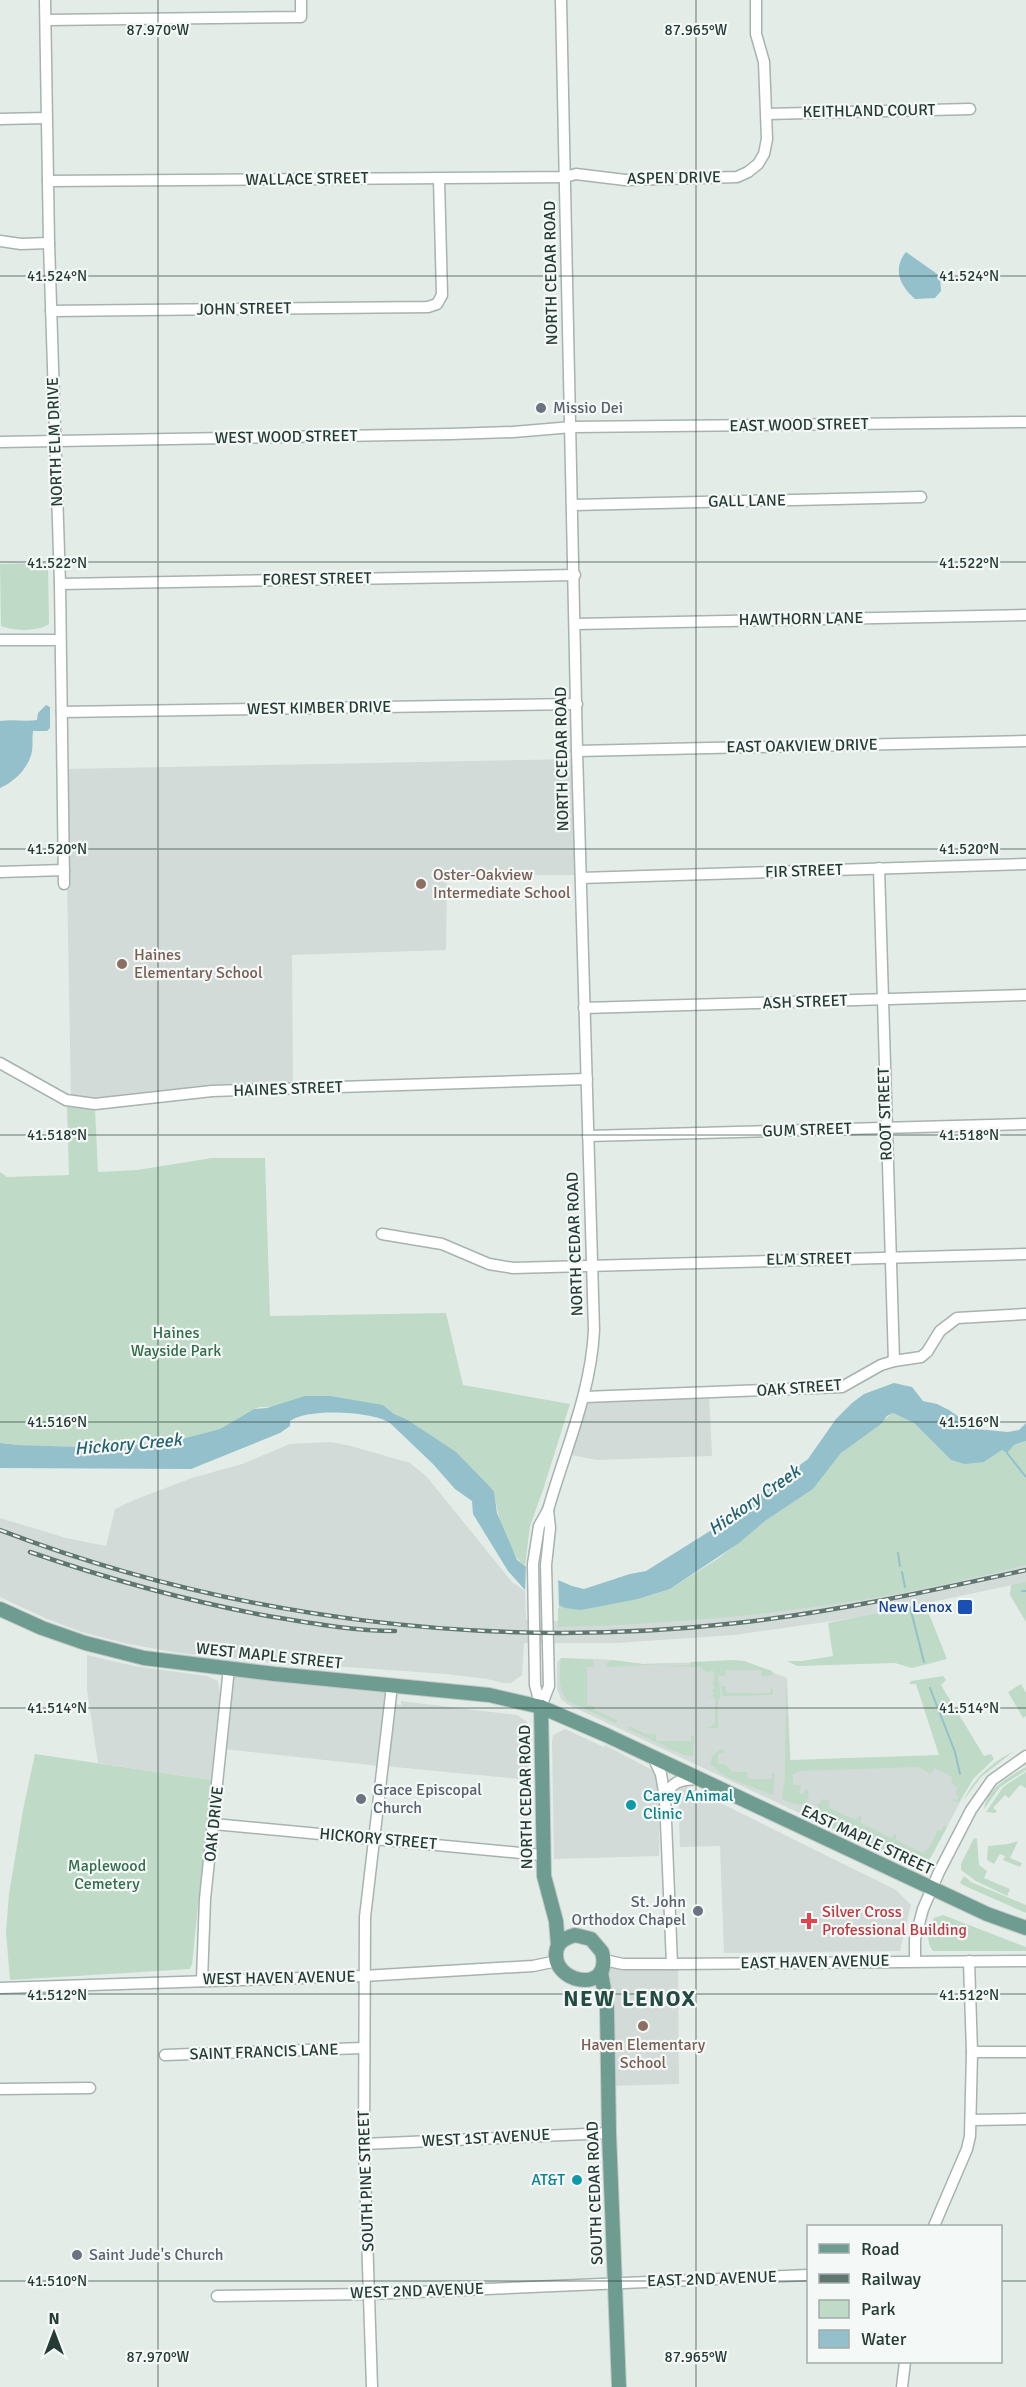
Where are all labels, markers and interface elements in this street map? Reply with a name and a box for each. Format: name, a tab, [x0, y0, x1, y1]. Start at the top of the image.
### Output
text: 87.970°W	[127, 21, 190, 39]
text: 87.965°W	[665, 21, 728, 39]
street label: KEITHLAND COURT	[802, 100, 936, 122]
street label: ASPEN DRIVE	[627, 167, 721, 189]
street label: WALLACE STREET	[245, 168, 369, 190]
street label: NORTH CEDAR ROAD	[540, 201, 562, 345]
text: 41.524°N	[27, 267, 87, 285]
text: 41.524°N	[939, 267, 999, 285]
street label: JOHN STREET	[196, 298, 292, 320]
street label: NORTH ELM DRIVE	[43, 377, 67, 507]
place label: Missio Dei	[553, 398, 623, 418]
marker: Missio Dei	[534, 401, 548, 415]
street label: EAST WOOD STREET	[729, 414, 869, 436]
street label: WEST WOOD STREET	[214, 426, 358, 448]
street label: GALL LANE	[708, 490, 786, 512]
text: 41.522°N	[27, 554, 87, 572]
text: 41.522°N	[939, 554, 999, 572]
street label: FOREST STREET	[262, 568, 372, 590]
street label: HAWTHORN LANE	[738, 608, 864, 630]
street label: NORTH CEDAR ROAD	[551, 687, 573, 831]
street label: WEST KIMBER DRIVE	[247, 697, 391, 719]
street label: EAST OAKVIEW DRIVE	[726, 735, 878, 757]
text: 41.520°N	[27, 840, 87, 858]
text: 41.520°N	[939, 840, 999, 858]
street label: FIR STREET	[765, 860, 843, 882]
place label: Oster-Oakview Intermediate School	[433, 865, 571, 903]
marker: Oster-Oakview Intermediate School	[414, 877, 428, 891]
place label: Haines Elementary School	[134, 945, 263, 983]
marker: Haines Elementary School	[115, 957, 129, 971]
street label: ASH STREET	[762, 991, 848, 1013]
street label: ROOT STREET	[873, 1067, 897, 1161]
street label: HAINES STREET	[233, 1077, 343, 1101]
street label: GUM STREET	[762, 1118, 852, 1142]
text: 41.518°N	[27, 1126, 87, 1144]
text: 41.518°N	[939, 1126, 999, 1144]
street label: NORTH CEDAR ROAD	[562, 1171, 588, 1317]
street label: ELM STREET	[766, 1248, 852, 1270]
park label: Haines Wayside Park	[131, 1323, 221, 1361]
street label: OAK STREET	[756, 1375, 842, 1401]
text: 41.516°N	[27, 1413, 87, 1431]
text: 41.516°N	[939, 1413, 999, 1431]
water label: Hickory Creek	[74, 1428, 184, 1460]
water label: Hickory Creek	[704, 1459, 806, 1540]
place label: New Lenox	[878, 1597, 953, 1617]
marker: New Lenox	[956, 1598, 974, 1616]
street label: WEST MAPLE STREET	[195, 1638, 343, 1674]
text: 41.514°N	[27, 1699, 87, 1717]
text: 41.514°N	[939, 1699, 999, 1717]
street label: NORTH CEDAR ROAD	[515, 1725, 537, 1869]
place label: Grace Episcopal Church	[373, 1780, 482, 1818]
street label: OAK DRIVE	[200, 1785, 228, 1863]
place label: Carey Animal Clinic	[643, 1786, 734, 1824]
marker: Grace Episcopal Church	[354, 1792, 368, 1806]
marker: Carey Animal Clinic	[624, 1798, 638, 1812]
street label: EAST MAPLE STREET	[798, 1801, 936, 1879]
street label: HICKORY STREET	[318, 1824, 438, 1854]
park label: Maplewood Cemetery	[68, 1856, 146, 1894]
place label: St. John Orthodox Chapel	[572, 1892, 686, 1930]
place label: Silver Cross Professional Building	[822, 1902, 967, 1940]
marker: St. John Orthodox Chapel	[691, 1904, 705, 1918]
marker: Silver Cross Professional Building	[800, 1912, 818, 1930]
street label: EAST HAVEN AVENUE	[740, 1951, 890, 1973]
street label: WEST HAVEN AVENUE	[202, 1967, 356, 1989]
district label: NEW LENOX	[563, 1985, 697, 2012]
text: 41.512°N	[27, 1986, 87, 2004]
text: 41.512°N	[939, 1986, 999, 2004]
marker: Haven Elementary School	[636, 2019, 650, 2033]
place label: Haven Elementary School	[581, 2035, 706, 2073]
street label: SAINT FRANCIS LANE	[189, 2039, 339, 2065]
street label: SOUTH PINE STREET	[354, 2110, 378, 2252]
street label: SOUTH CEDAR ROAD	[582, 2121, 608, 2265]
street label: WEST 1ST AVENUE	[421, 2125, 551, 2151]
place label: AT&T	[531, 2170, 565, 2190]
marker: AT&T	[570, 2173, 584, 2187]
legend	[807, 2225, 1002, 2363]
text: Road	[861, 2238, 900, 2260]
place label: Saint Jude's Church	[89, 2245, 223, 2265]
marker: Saint Jude's Church	[70, 2248, 84, 2262]
street label: EAST 2ND AVENUE	[647, 2267, 777, 2291]
text: Railway	[861, 2268, 922, 2290]
text: 41.510°N	[27, 2272, 87, 2290]
street label: WEST 2ND AVENUE	[350, 2279, 484, 2303]
text: Park	[861, 2298, 896, 2320]
north arrow	[24, 2303, 84, 2363]
text: N	[48, 2309, 60, 2329]
text: Water	[861, 2328, 907, 2350]
text: 87.970°W	[127, 2348, 190, 2366]
text: 87.965°W	[665, 2348, 728, 2366]

